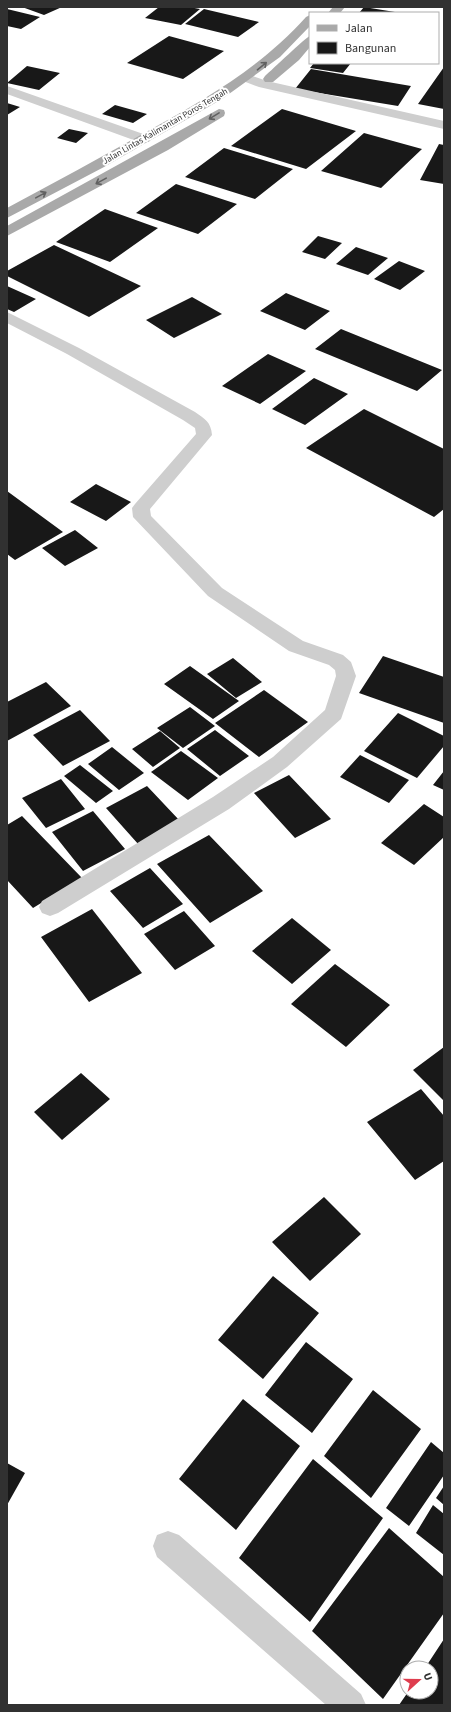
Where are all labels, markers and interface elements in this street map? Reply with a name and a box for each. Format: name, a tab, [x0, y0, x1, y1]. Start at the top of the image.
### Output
legend	[309, 12, 439, 64]
text: Jalan	[345, 20, 372, 37]
text: Bangunan	[345, 40, 396, 57]
one-way arrow	[256, 61, 267, 70]
street label: Jalan Lintas Kalimantan Poros Tengah	[100, 85, 230, 168]
one-way arrow	[208, 113, 220, 121]
one-way arrow	[95, 177, 107, 185]
one-way arrow	[35, 191, 47, 199]
north arrow	[399, 1660, 439, 1700]
text: U	[420, 1670, 436, 1683]

